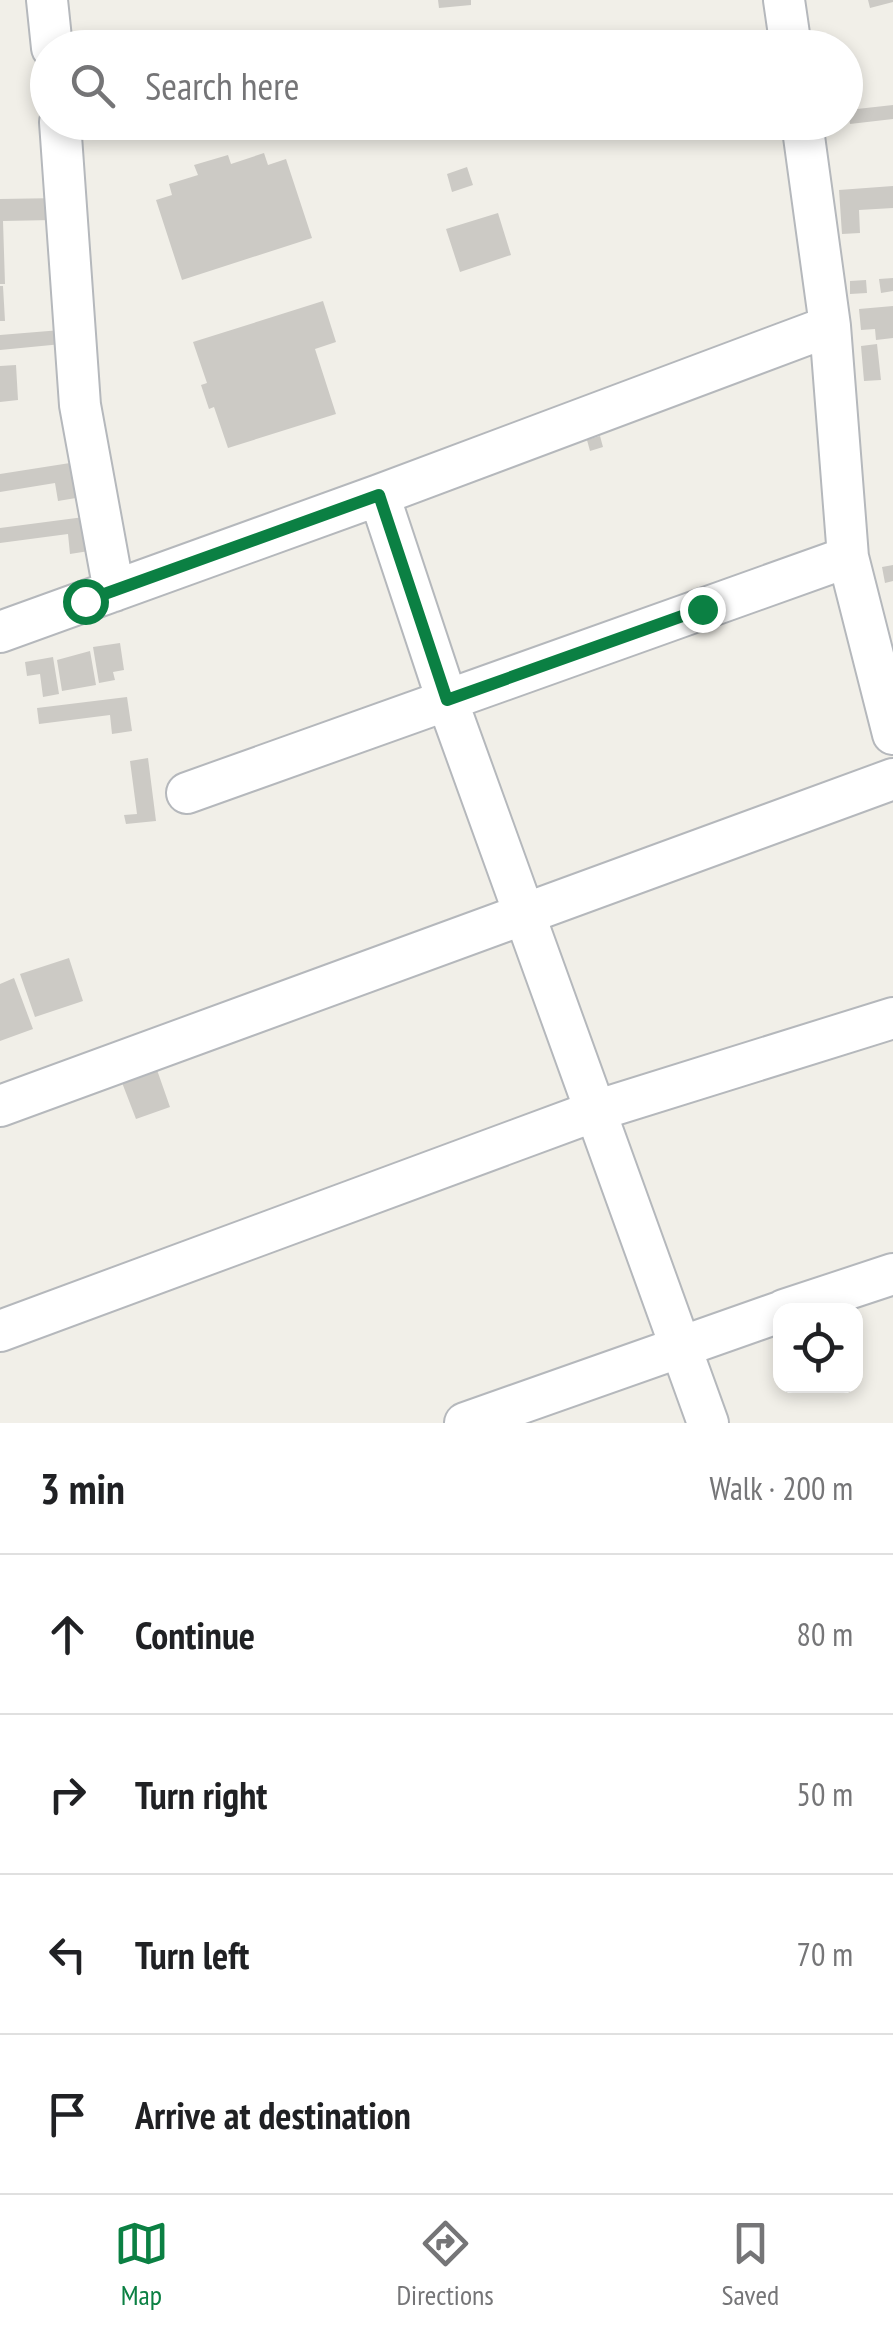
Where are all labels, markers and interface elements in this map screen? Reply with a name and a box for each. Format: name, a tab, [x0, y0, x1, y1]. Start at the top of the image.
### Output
search box	[30, 30, 863, 140]
icon: search	[65, 58, 120, 113]
text: Search here	[145, 61, 299, 110]
route start	[63, 579, 109, 625]
route end	[680, 587, 726, 633]
map controls	[773, 1303, 863, 1393]
button: locate	[773, 1303, 863, 1393]
text: 3 min	[40, 1461, 125, 1516]
text: Walk · 200 m	[709, 1467, 853, 1509]
icon: ahead	[40, 1607, 95, 1662]
text: Continue	[135, 1610, 255, 1659]
text: 80 m	[797, 1613, 853, 1655]
icon: right	[40, 1767, 95, 1822]
text: Turn right	[135, 1770, 267, 1819]
text: 50 m	[797, 1773, 853, 1815]
icon: left	[40, 1927, 95, 1982]
text: Turn left	[135, 1930, 249, 1979]
text: 70 m	[797, 1933, 853, 1975]
icon: arrive	[40, 2087, 95, 2142]
text: Arrive at destination	[135, 2090, 411, 2139]
tab: Map	[114, 2216, 169, 2313]
tab: Directions	[396, 2216, 494, 2313]
tab: Saved	[721, 2216, 779, 2313]

